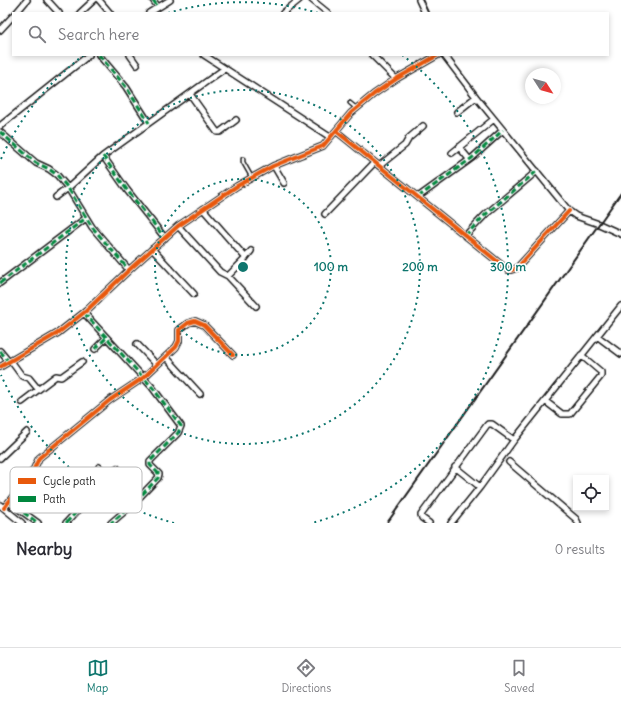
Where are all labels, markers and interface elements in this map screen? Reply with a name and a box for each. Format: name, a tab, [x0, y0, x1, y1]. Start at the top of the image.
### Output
search box	[12, 12, 609, 56]
icon: search	[26, 23, 48, 45]
text: Search here	[58, 25, 139, 44]
north arrow	[525, 68, 561, 104]
text: 100 m	[314, 259, 348, 274]
text: 200 m	[402, 259, 438, 274]
text: 300 m	[490, 259, 526, 274]
centre of rings	[236, 260, 250, 274]
legend	[10, 467, 142, 513]
text: Cycle path	[43, 474, 96, 488]
map controls	[573, 475, 609, 511]
button: locate	[573, 475, 609, 511]
text: Path	[43, 492, 66, 506]
text: Nearby	[16, 538, 72, 560]
text: 0 results	[555, 541, 605, 558]
tab: Map	[87, 657, 109, 695]
tab: Directions	[282, 657, 331, 695]
tab: Saved	[504, 657, 534, 695]

